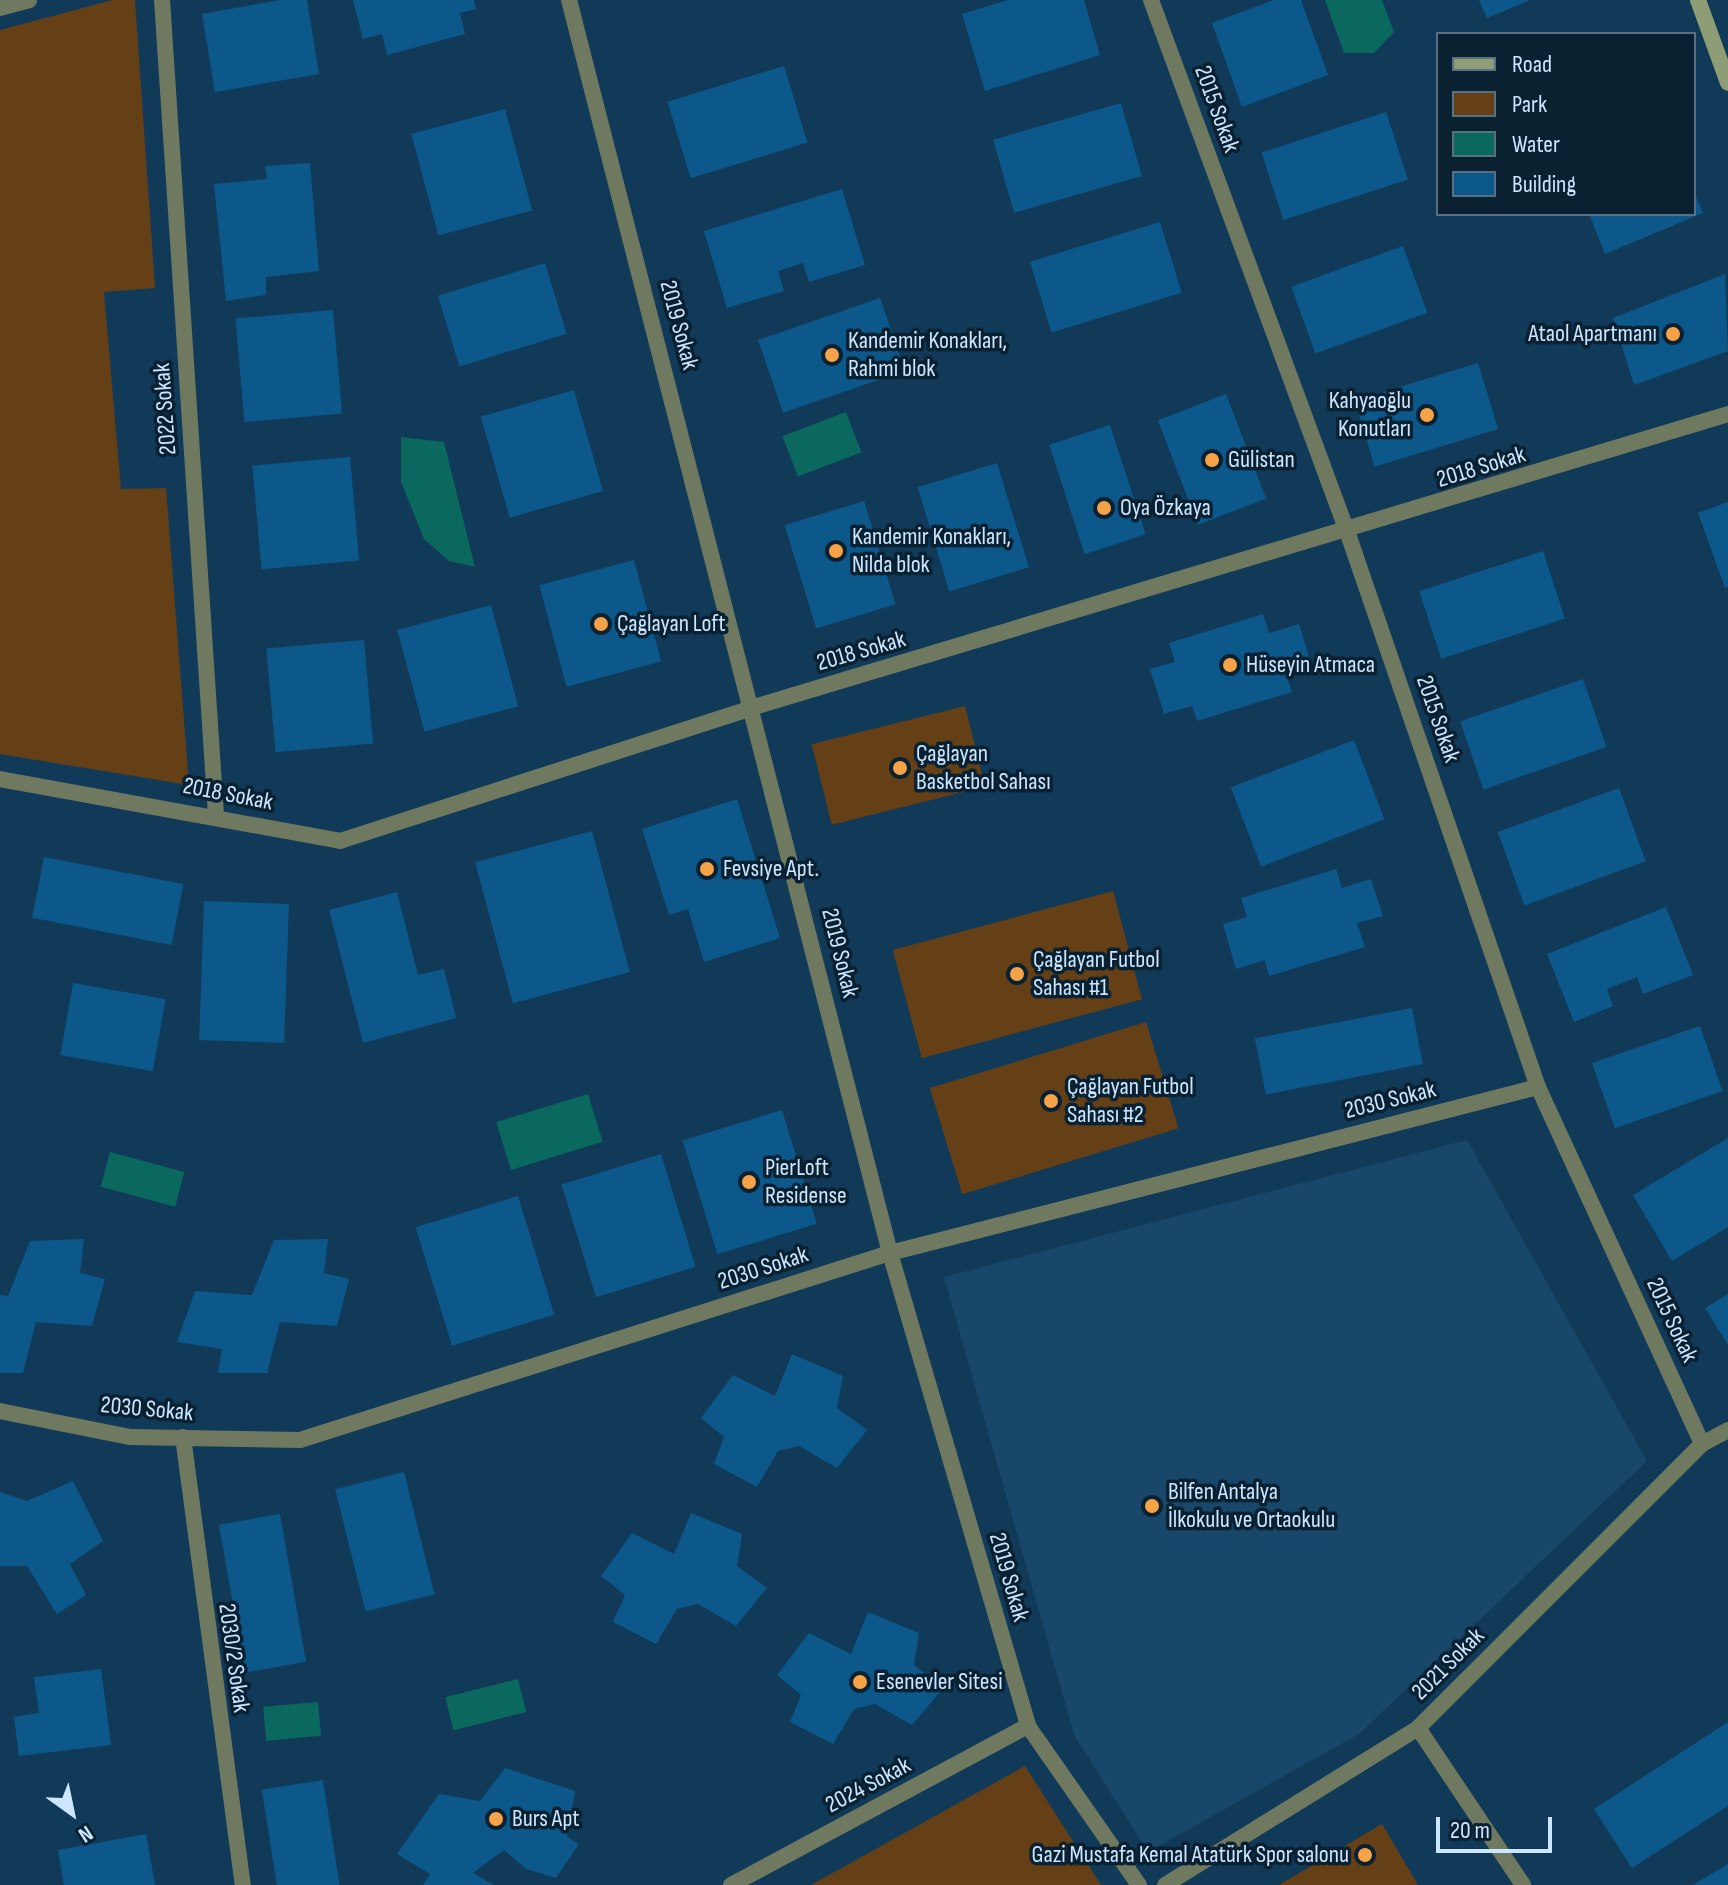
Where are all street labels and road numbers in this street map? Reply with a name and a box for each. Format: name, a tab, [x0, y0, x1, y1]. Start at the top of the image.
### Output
street label: 2015 Sokak	[1188, 62, 1246, 156]
street label: 2019 Sokak	[653, 277, 705, 373]
street label: 2022 Sokak	[147, 362, 183, 456]
street label: 2018 Sokak	[1433, 440, 1529, 494]
street label: 2018 Sokak	[813, 625, 909, 677]
street label: 2015 Sokak	[1410, 672, 1466, 766]
street label: 2018 Sokak	[181, 771, 275, 817]
street label: 2019 Sokak	[815, 905, 865, 1001]
street label: 2030 Sokak	[1341, 1075, 1439, 1125]
street label: 2030 Sokak	[714, 1240, 812, 1296]
street label: 2015 Sokak	[1640, 1273, 1704, 1367]
street label: 2030 Sokak	[99, 1391, 195, 1427]
street label: 2019 Sokak	[983, 1529, 1035, 1625]
street label: 2030/2 Sokak	[212, 1602, 256, 1714]
street label: 2021 Sokak	[1406, 1622, 1490, 1706]
street label: 2024 Sokak	[821, 1751, 915, 1819]

